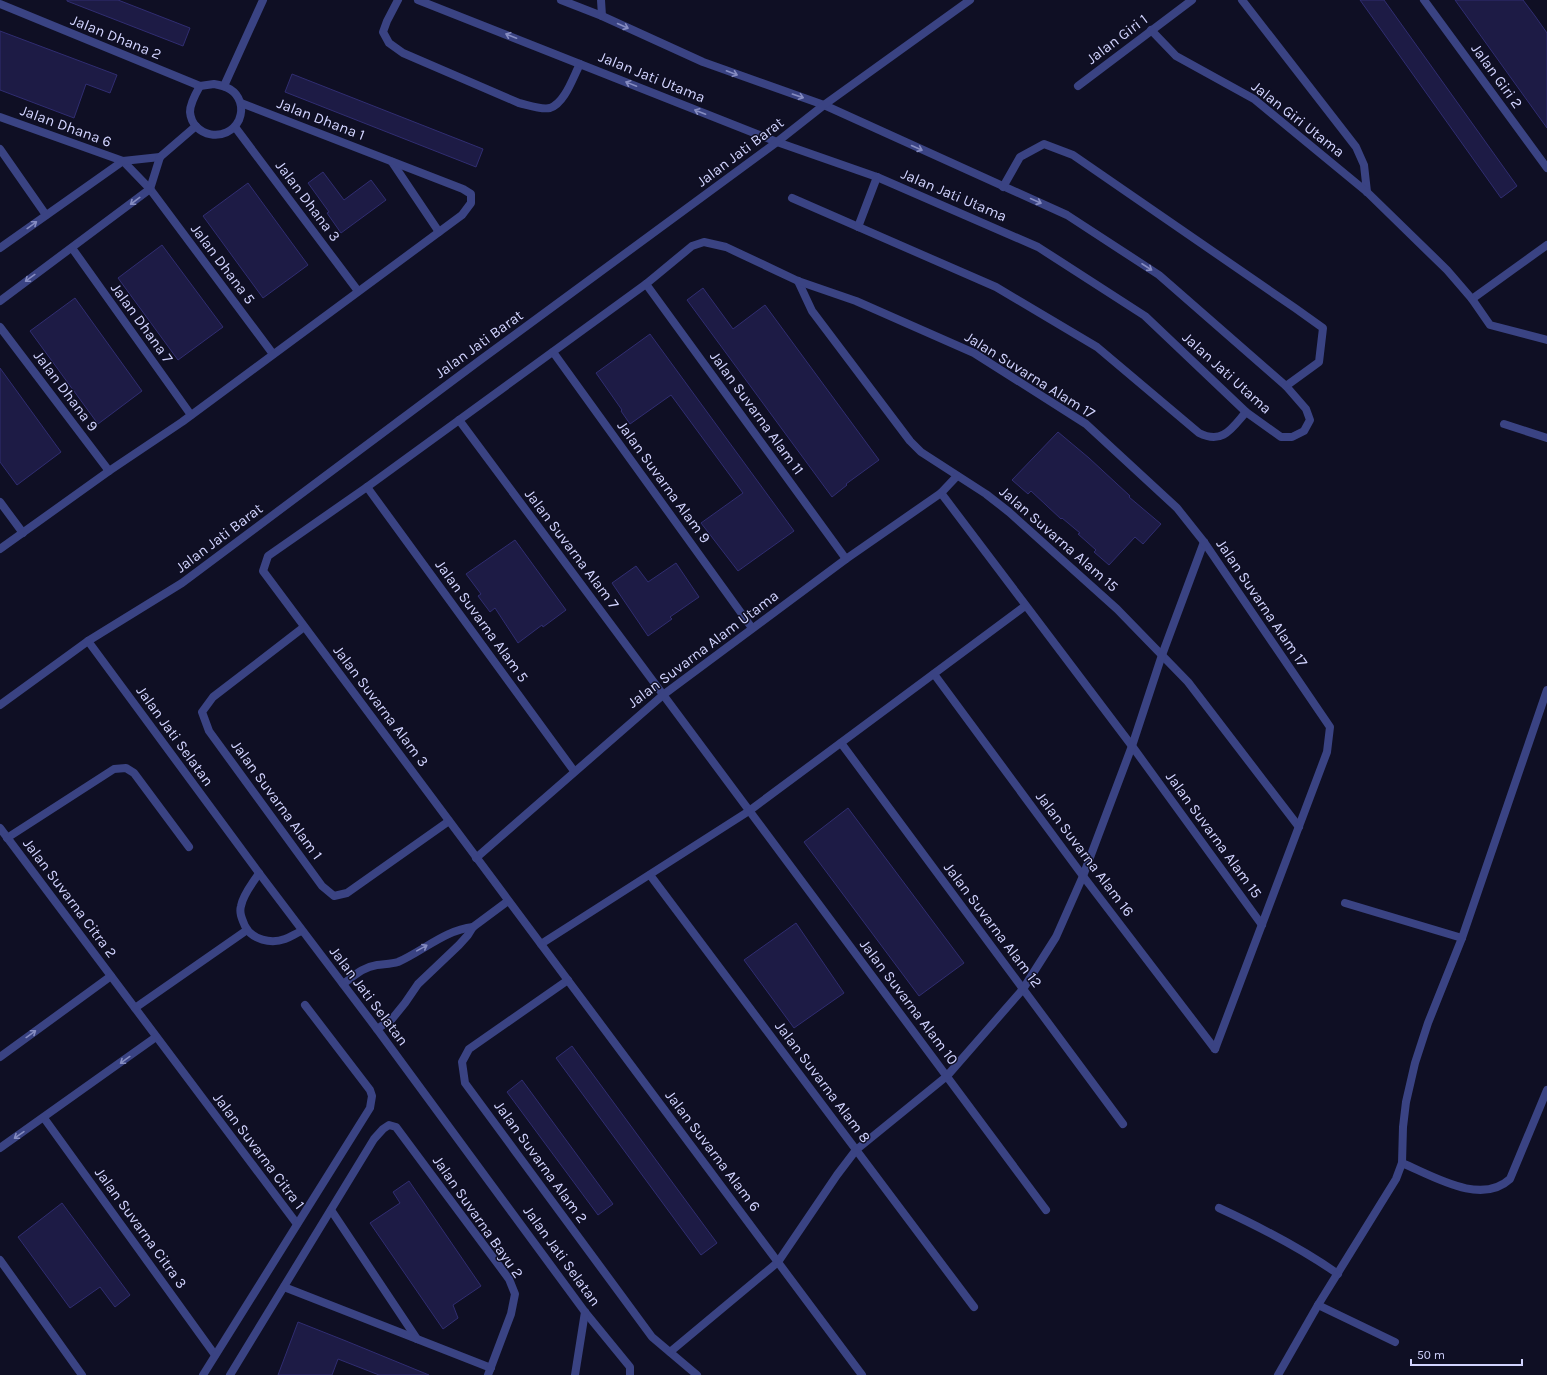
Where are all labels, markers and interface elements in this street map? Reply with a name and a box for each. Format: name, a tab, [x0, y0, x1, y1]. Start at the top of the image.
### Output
street label: Jalan Giri 1	[1083, 10, 1151, 68]
street label: Jalan Dhana 2	[68, 11, 164, 63]
one-way arrow	[617, 23, 629, 30]
one-way arrow	[505, 32, 517, 40]
street label: Jalan Giri 2	[1467, 40, 1527, 112]
street label: Jalan Jati Utama	[596, 47, 708, 107]
one-way arrow	[726, 69, 738, 77]
street label: Jalan Giri Utama	[1248, 77, 1348, 161]
one-way arrow	[626, 80, 638, 88]
one-way arrow	[791, 93, 803, 101]
street label: Jalan Dhana 1	[275, 94, 367, 144]
street label: Jalan Dhana 6	[18, 101, 114, 151]
one-way arrow	[695, 107, 707, 115]
street label: Jalan Jati Barat	[693, 113, 787, 191]
one-way arrow	[911, 145, 923, 152]
street label: Jalan Dhana 3	[272, 157, 344, 245]
street label: Jalan Jati Utama	[898, 165, 1010, 225]
one-way arrow	[129, 197, 140, 205]
one-way arrow	[1029, 198, 1041, 205]
street label: Jalan Dhana 5	[187, 220, 259, 308]
one-way arrow	[26, 221, 37, 229]
one-way arrow	[1141, 263, 1152, 271]
one-way arrow	[25, 274, 36, 282]
street label: Jalan Dhana 7	[107, 279, 177, 367]
street label: Jalan Jati Barat	[432, 306, 527, 382]
street label: Jalan Suvarna Alam 17	[962, 328, 1098, 422]
street label: Jalan Jati Utama	[1179, 328, 1275, 418]
street label: Jalan Dhana 9	[30, 347, 102, 435]
street label: Jalan Suvarna Alam 11	[706, 348, 808, 478]
street label: Jalan Suvarna Alam 9	[614, 417, 714, 547]
street label: Jalan Suvarna Alam 15	[996, 482, 1122, 596]
street label: Jalan Suvarna Alam 7	[521, 486, 623, 612]
street label: Jalan Jati Barat	[172, 499, 266, 577]
street label: Jalan Suvarna Alam 17	[1213, 536, 1311, 670]
street label: Jalan Suvarna Alam 5	[432, 556, 532, 686]
street label: Jalan Suvarna Alam Utama	[624, 586, 782, 712]
street label: Jalan Suvarna Alam 3	[330, 642, 432, 770]
street label: Jalan Jati Selatan	[133, 682, 217, 790]
street label: Jalan Suvarna Alam 1	[228, 737, 326, 863]
street label: Jalan Suvarna Alam 15	[1162, 768, 1266, 902]
street label: Jalan Suvarna Alam 16	[1032, 788, 1138, 920]
street label: Jalan Suvarna Citra 2	[19, 835, 121, 961]
street label: Jalan Suvarna Alam 12	[940, 859, 1046, 991]
street label: Jalan Suvarna Alam 10	[856, 936, 962, 1068]
street label: Jalan Jati Selatan	[326, 943, 412, 1049]
one-way arrow	[416, 944, 428, 952]
street label: Jalan Suvarna Alam 8	[771, 1018, 875, 1146]
one-way arrow	[26, 1030, 37, 1039]
one-way arrow	[119, 1056, 130, 1064]
street label: Jalan Suvarna Alam 6	[662, 1087, 764, 1215]
street label: Jalan Suvarna Citra 1	[209, 1089, 309, 1213]
street label: Jalan Suvarna Alam 2	[491, 1097, 591, 1227]
one-way arrow	[13, 1131, 24, 1139]
street label: Jalan Suvarna Bayu 2	[429, 1152, 527, 1282]
street label: Jalan Suvarna Citra 3	[91, 1164, 191, 1292]
street label: Jalan Jati Selatan	[520, 1202, 604, 1310]
scale bar	[1411, 1341, 1522, 1367]
text: 50 m	[1417, 1348, 1445, 1362]

